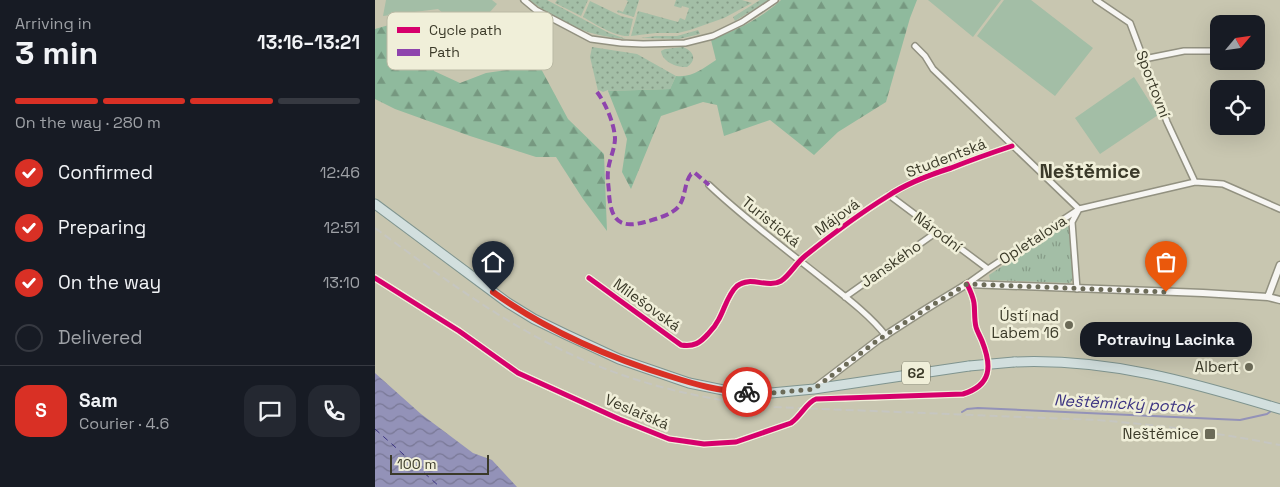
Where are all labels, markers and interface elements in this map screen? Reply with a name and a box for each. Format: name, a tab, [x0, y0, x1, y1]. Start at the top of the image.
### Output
legend	[387, 12, 553, 70]
text: Arriving in	[15, 13, 92, 34]
north arrow	[1210, 15, 1265, 70]
map controls	[1210, 15, 1265, 135]
text: Cycle path	[429, 21, 502, 39]
text: 13:16–13:21	[257, 30, 360, 55]
text: 3 min	[15, 33, 98, 73]
text: Path	[429, 43, 460, 61]
street label: Sportovní	[1132, 48, 1175, 120]
button: locate	[1210, 80, 1265, 135]
text: On the way · 280 m	[15, 112, 161, 133]
street label: Studentská	[903, 133, 989, 181]
district label: Neštěmice	[1039, 158, 1141, 184]
icon: check	[15, 159, 43, 187]
text: Confirmed	[58, 160, 153, 185]
text: 12:46	[320, 162, 360, 183]
street label: Turistická	[738, 192, 805, 251]
street label: Májová	[811, 194, 863, 239]
street label: Národní	[910, 207, 967, 256]
street label: Opletalova	[995, 211, 1070, 268]
icon: check	[15, 214, 43, 242]
text: Preparing	[58, 215, 146, 240]
text: 12:51	[324, 217, 360, 238]
street label: Janského	[857, 236, 925, 291]
pin	[472, 241, 514, 292]
pin	[1145, 241, 1187, 292]
icon: home	[479, 248, 507, 276]
icon: bag	[1152, 248, 1180, 276]
icon: check	[15, 269, 43, 297]
text: On the way	[58, 270, 161, 295]
text: 13:10	[323, 272, 360, 293]
street label: Milešovská	[610, 274, 685, 336]
place label: Ústí nad Labem 16	[991, 306, 1059, 342]
marker: Ústí nad Labem 16	[1063, 319, 1075, 331]
callout: Potraviny Lacinka	[1080, 322, 1252, 357]
text: Delivered	[58, 325, 143, 350]
text: Potraviny Lacinka	[1097, 329, 1235, 350]
place label: Albert	[1195, 357, 1239, 376]
marker: Albert	[1243, 361, 1255, 373]
road number: 62	[902, 362, 930, 384]
courier	[722, 367, 772, 417]
icon: bike	[733, 378, 761, 406]
button: chat	[244, 385, 296, 437]
button: phone	[308, 385, 360, 437]
text: Sam	[79, 388, 118, 413]
water label: Neštěmický potok	[1053, 389, 1197, 418]
street label: Veslařská	[602, 390, 672, 434]
text: S	[35, 398, 47, 423]
text: Courier · 4.6	[79, 413, 169, 434]
place label: Neštěmice	[1122, 424, 1199, 443]
marker: Neštěmice	[1203, 427, 1217, 441]
scale bar	[390, 452, 489, 475]
text: 100 m	[397, 455, 436, 473]

